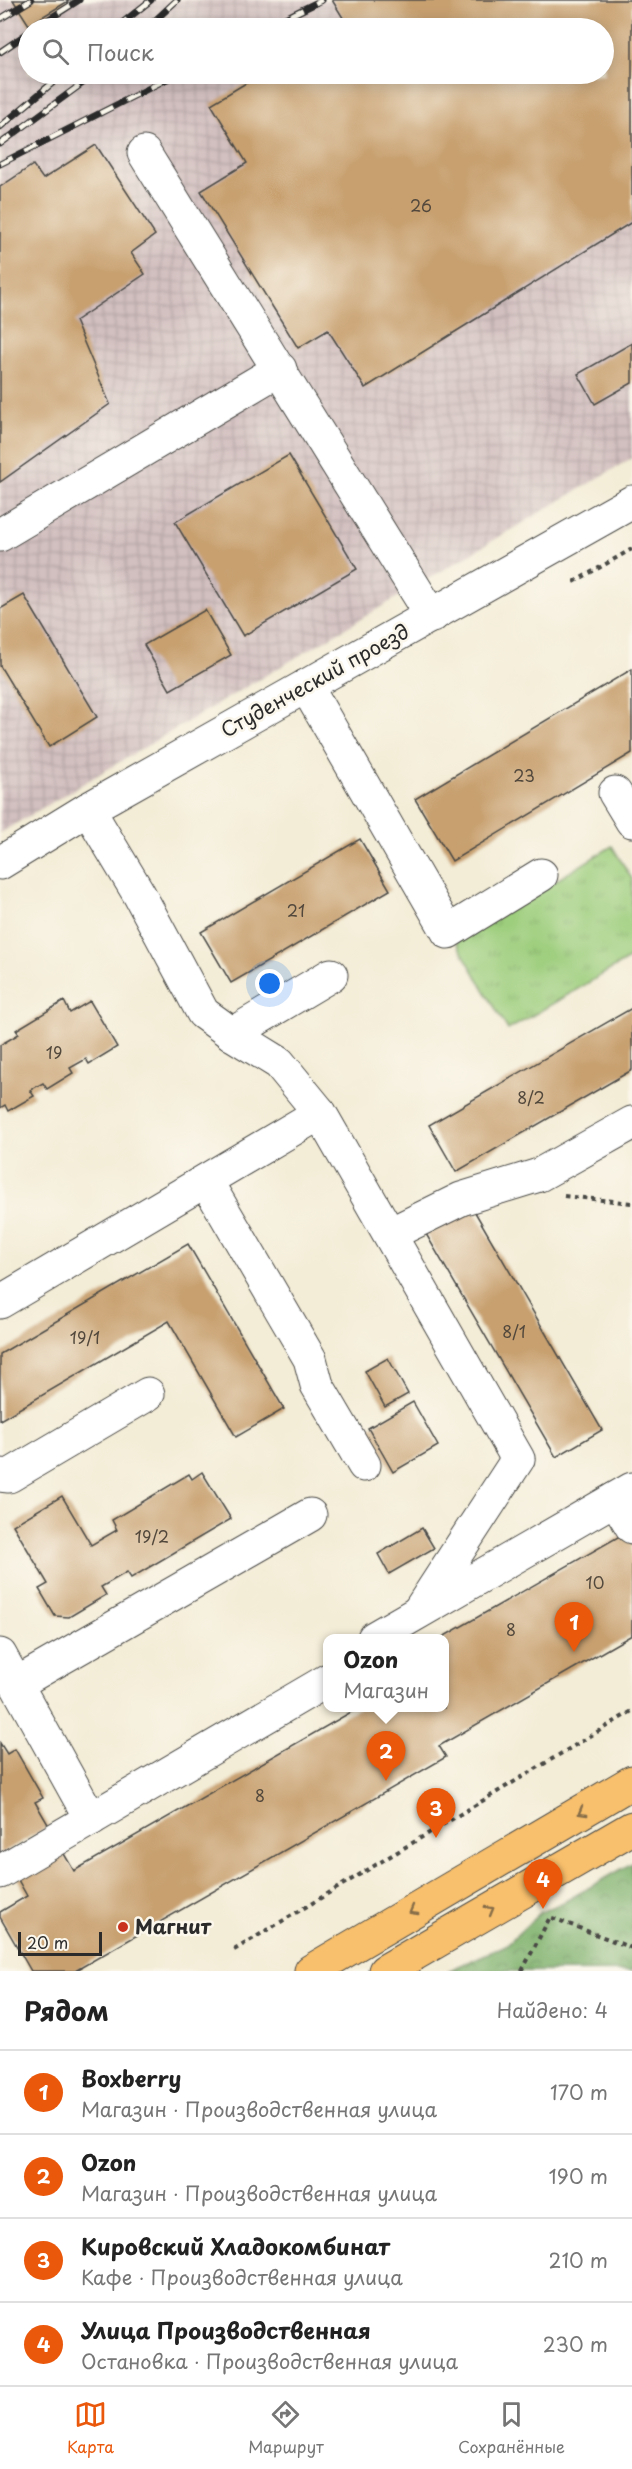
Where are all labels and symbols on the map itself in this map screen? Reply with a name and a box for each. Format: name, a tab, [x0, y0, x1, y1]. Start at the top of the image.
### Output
house number: 26	[410, 193, 432, 217]
street label: Студенческий проезд	[215, 616, 414, 744]
house number: 23	[513, 763, 535, 787]
house number: 21	[287, 898, 305, 922]
your location	[255, 969, 284, 998]
house number: 19	[46, 1040, 62, 1064]
house number: 8/2	[517, 1085, 545, 1109]
house number: 8/1	[502, 1319, 526, 1343]
house number: 19/1	[70, 1325, 100, 1349]
house number: 19/2	[135, 1524, 169, 1548]
house number: 10	[586, 1570, 604, 1594]
pin: 1	[554, 1602, 594, 1652]
house number: 8	[506, 1617, 516, 1641]
pin: 2	[366, 1732, 406, 1781]
house number: 8	[255, 1783, 265, 1807]
pin: 3	[416, 1788, 456, 1838]
one-way arrow	[577, 1805, 588, 1816]
pin: 4	[524, 1860, 562, 1909]
one-way arrow	[409, 1903, 420, 1915]
one-way arrow	[484, 1906, 494, 1917]
place label: Магнит	[135, 1911, 212, 1941]
marker: Магнит	[116, 1920, 130, 1934]
scale bar	[18, 1929, 102, 1956]

